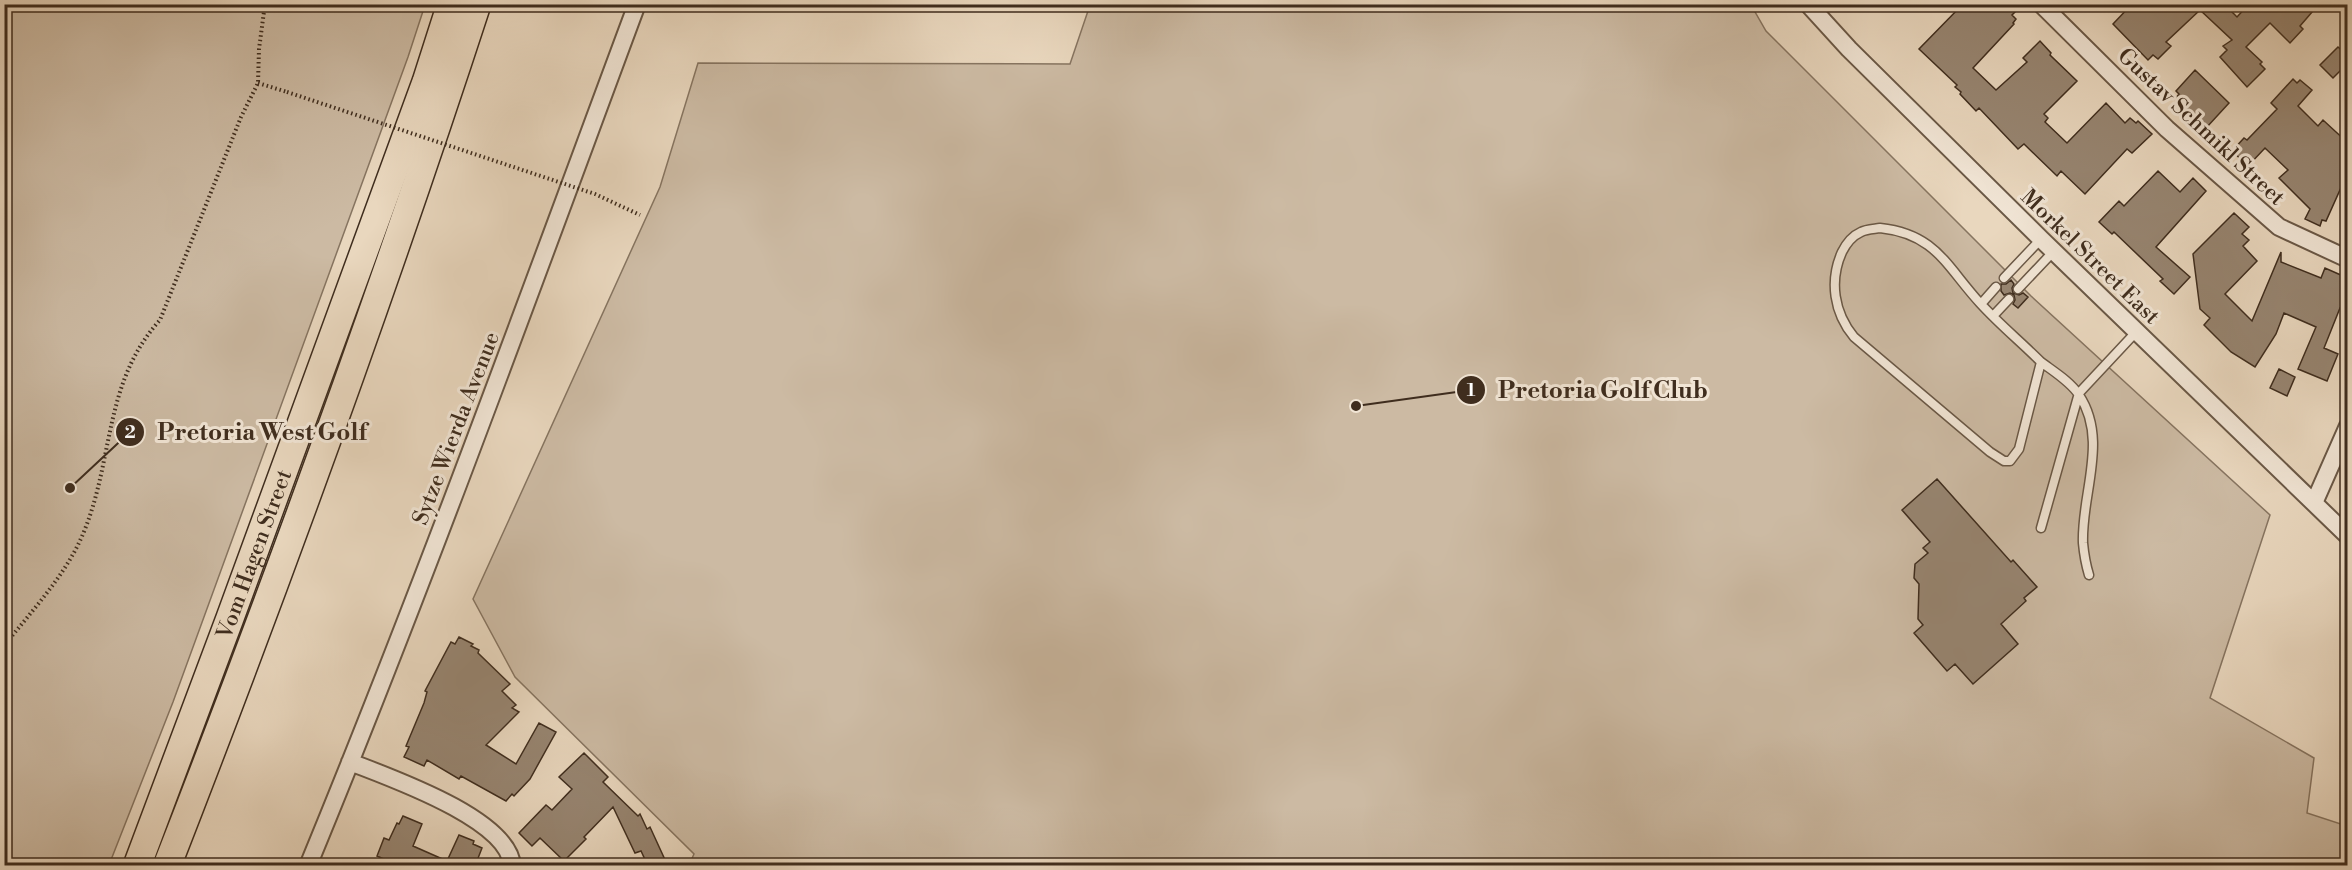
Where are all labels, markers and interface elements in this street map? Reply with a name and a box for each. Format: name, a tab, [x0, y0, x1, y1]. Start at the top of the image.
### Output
street label: Gustav Schmikl Street	[2112, 43, 2290, 212]
street label: Morkel Street East	[2015, 184, 2165, 330]
street label: Sytze Wierda Avenue	[407, 328, 506, 529]
callout: Pretoria Golf Club	[1456, 369, 1720, 411]
text: Pretoria Golf Club	[1498, 376, 1708, 406]
text: 1	[1467, 379, 1476, 402]
callout: Pretoria West Golf	[115, 411, 379, 453]
text: Pretoria West Golf	[157, 418, 369, 448]
text: 2	[124, 421, 136, 444]
street label: Vom Hagen Street	[211, 466, 298, 644]

